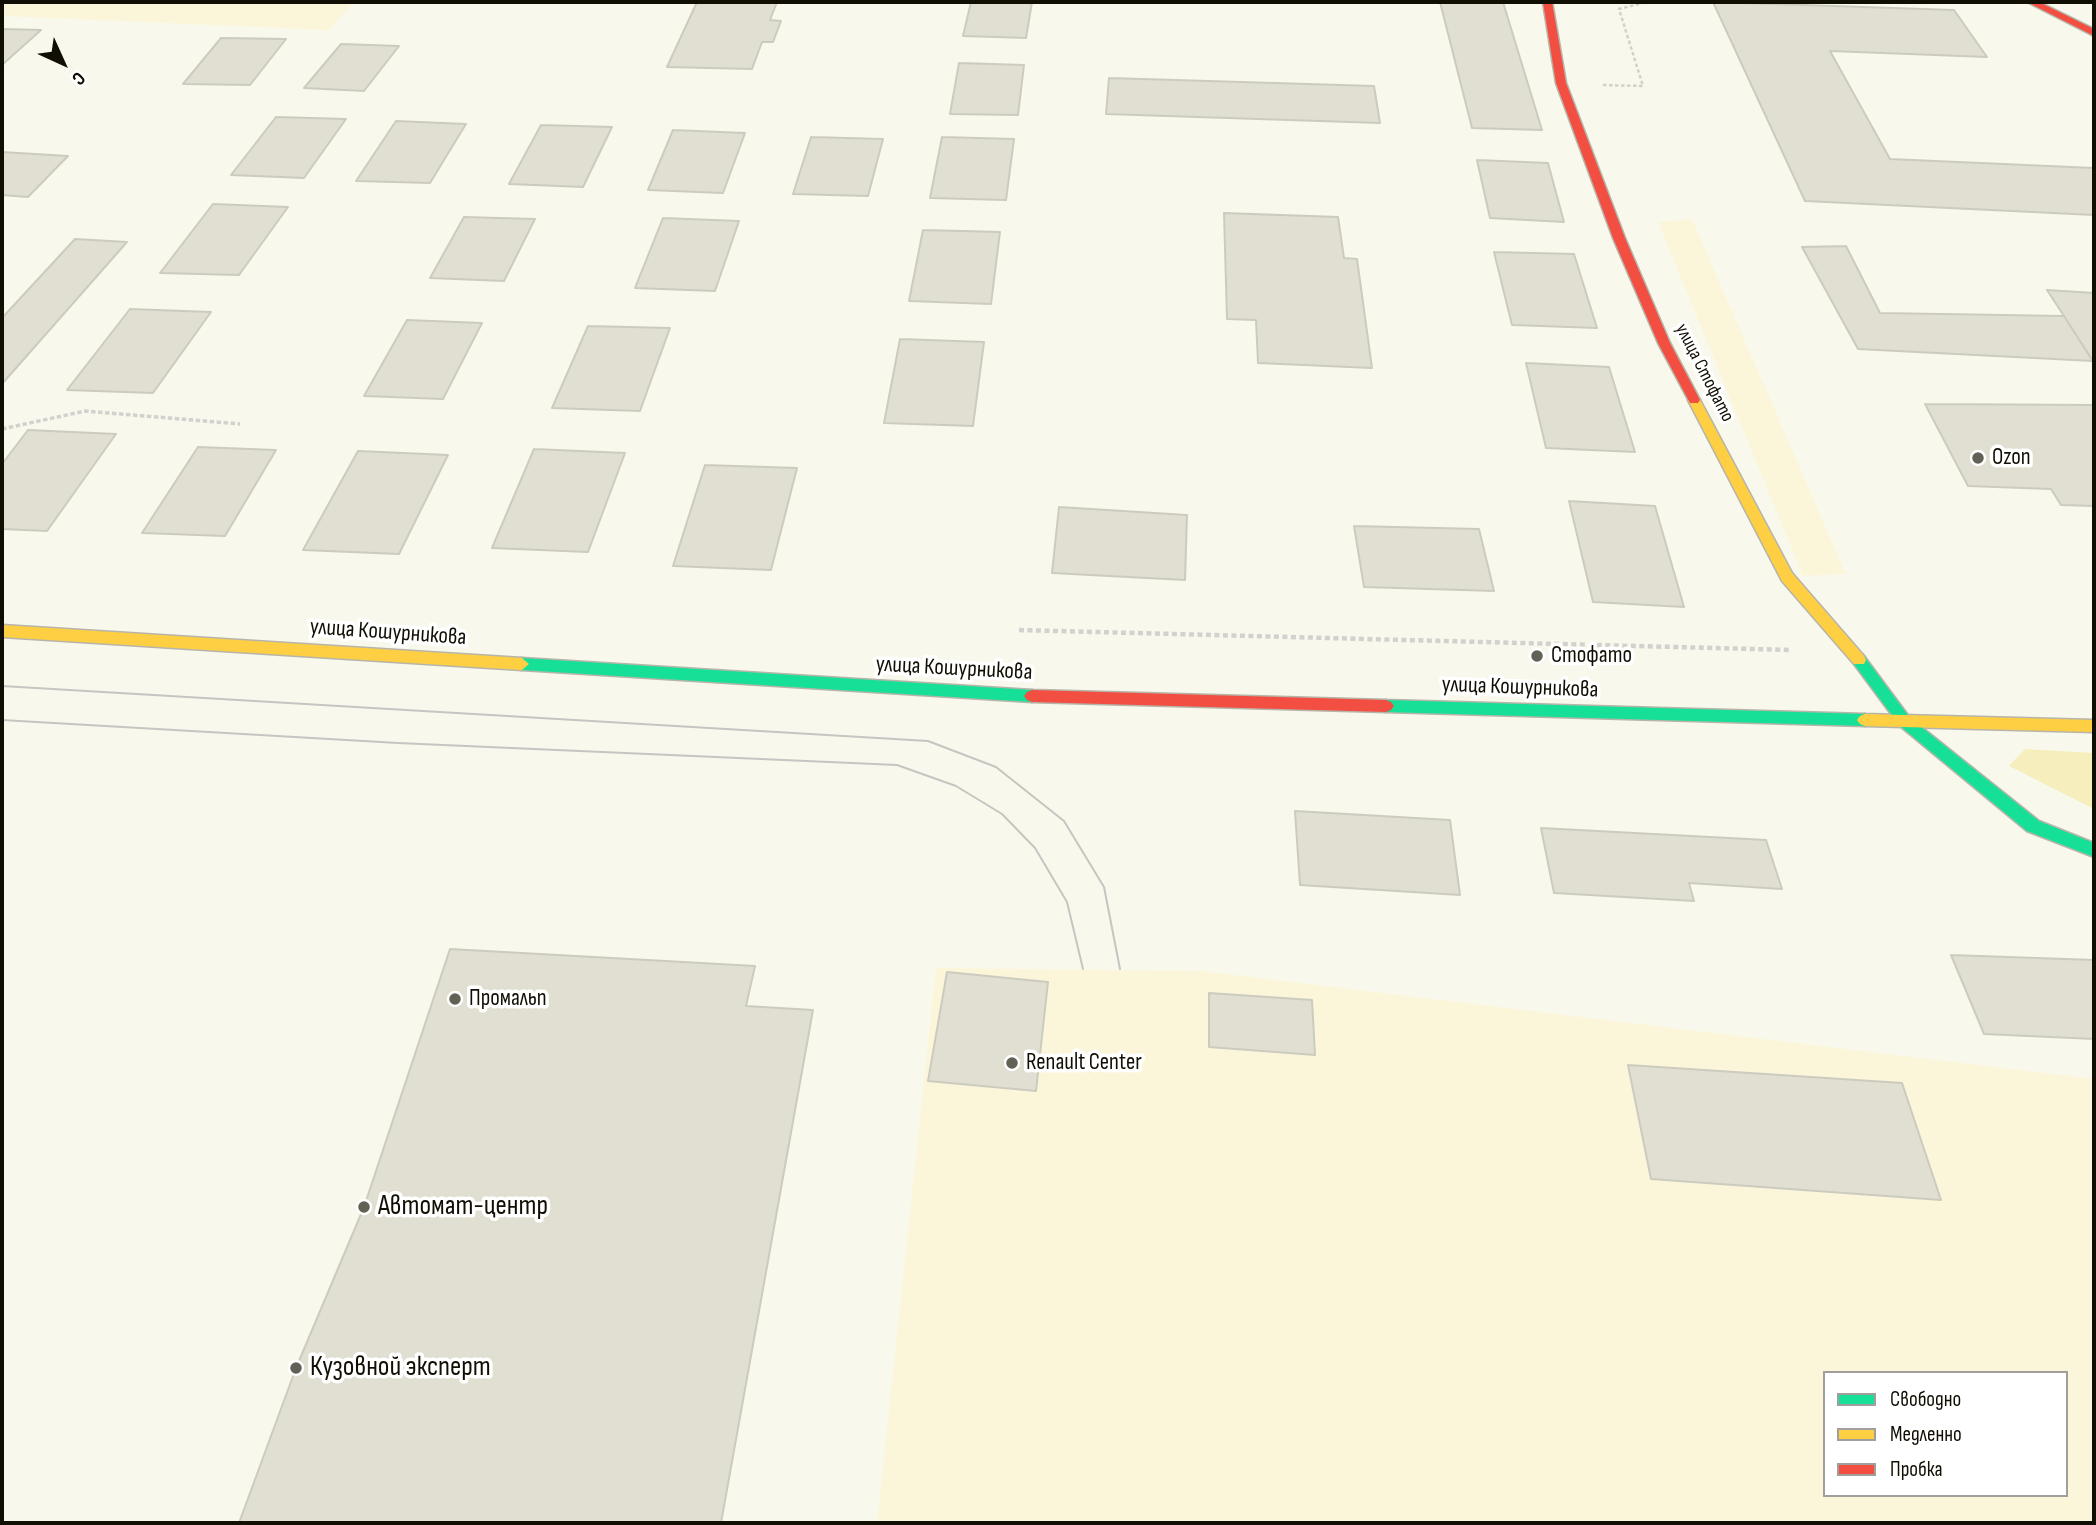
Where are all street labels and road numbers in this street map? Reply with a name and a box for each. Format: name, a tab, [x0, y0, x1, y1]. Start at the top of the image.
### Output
street label: улица Стофато	[1670, 320, 1738, 426]
street label: улица Кошурникова	[309, 614, 467, 652]
street label: улица Кошурникова	[875, 651, 1033, 687]
street label: улица Кошурникова	[1441, 671, 1599, 705]

